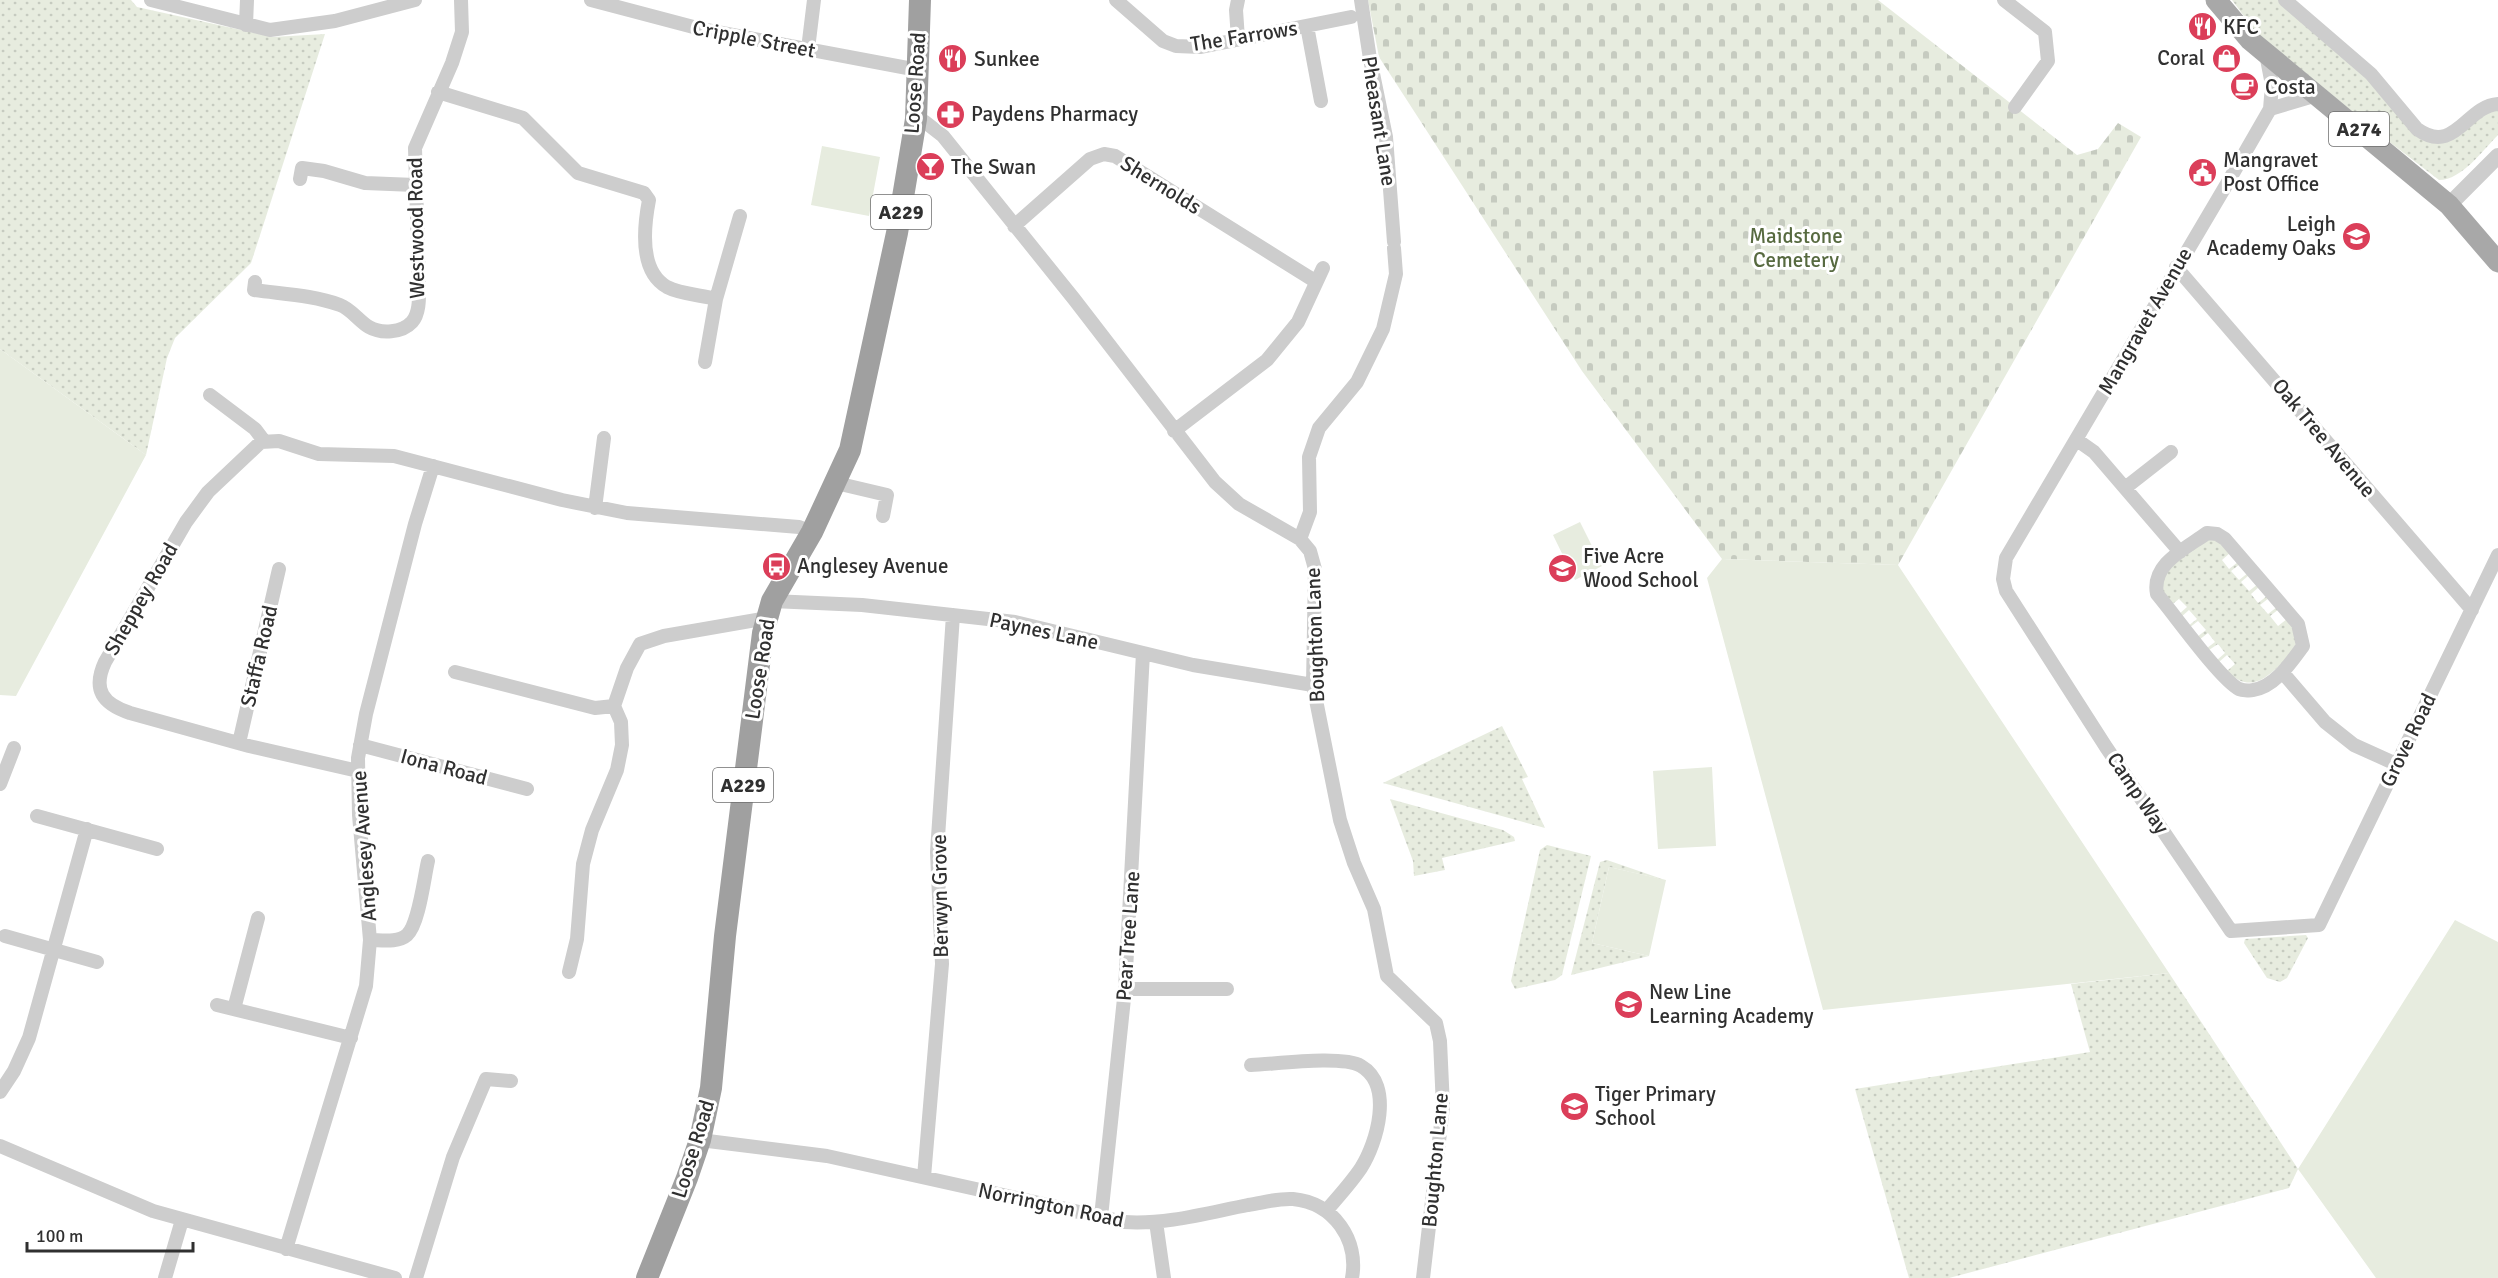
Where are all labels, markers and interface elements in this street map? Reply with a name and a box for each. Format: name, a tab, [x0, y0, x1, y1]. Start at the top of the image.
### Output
restaurant icon: KFC	[2186, 11, 2218, 43]
street label: Cripple Street	[690, 14, 818, 64]
place label: KFC	[2223, 14, 2259, 40]
street label: The Farrows	[1189, 15, 1299, 57]
street label: Loose Road	[898, 31, 932, 135]
shop icon: Coral	[2210, 42, 2242, 74]
restaurant icon: Sunkee	[937, 43, 969, 75]
place label: Coral	[2157, 45, 2205, 71]
place label: Sunkee	[974, 46, 1040, 72]
street label: Pheasant Lane	[1356, 54, 1402, 188]
cafe icon: Costa	[2228, 71, 2260, 103]
place label: Costa	[2265, 74, 2316, 100]
pharmacy icon: Paydens Pharmacy	[934, 98, 966, 130]
place label: Paydens Pharmacy	[971, 101, 1138, 127]
road number: A274	[2329, 112, 2389, 146]
place label: Mangravet Post Office	[2223, 147, 2319, 197]
street label: Shernolds	[1116, 150, 1206, 220]
bar icon: The Swan	[914, 151, 946, 183]
place label: The Swan	[951, 154, 1036, 180]
public building icon: Mangravet Post Office	[2186, 156, 2218, 188]
street label: Westwood Road	[402, 157, 430, 299]
road number: A229	[871, 195, 931, 229]
place label: Leigh Academy Oaks	[2206, 211, 2336, 261]
school or university icon: Leigh Academy Oaks	[2341, 220, 2373, 252]
park label: Maidstone Cemetery	[1749, 223, 1843, 273]
street label: Mangravet Avenue	[2092, 243, 2198, 399]
street label: Oak Tree Avenue	[2267, 373, 2381, 503]
street label: Sheppey Road	[98, 538, 184, 660]
place label: Five Acre Wood School	[1583, 543, 1699, 593]
bus stop icon: Anglesey Avenue	[760, 550, 792, 582]
school or university icon: Five Acre Wood School	[1546, 552, 1578, 584]
place label: Anglesey Avenue	[797, 553, 948, 579]
street label: Boughton Lane	[1300, 567, 1330, 703]
street label: Staffa Road	[235, 603, 283, 709]
street label: Paynes Lane	[987, 607, 1101, 655]
street label: Loose Road	[739, 617, 781, 721]
street label: Grove Road	[2374, 689, 2442, 791]
street label: Iona Road	[398, 743, 490, 791]
street label: Camp Way	[2101, 747, 2175, 839]
road number: A229	[713, 768, 773, 802]
street label: Anglesey Avenue	[346, 770, 382, 922]
street label: Berwyn Grove	[926, 834, 954, 958]
street label: Pear Tree Lane	[1110, 870, 1146, 1002]
place label: New Line Learning Academy	[1649, 979, 1814, 1029]
school or university icon: New Line Learning Academy	[1612, 988, 1644, 1020]
place label: Tiger Primary School	[1595, 1081, 1716, 1131]
school or university icon: Tiger Primary School	[1558, 1090, 1590, 1122]
street label: Boughton Lane	[1416, 1092, 1454, 1228]
street label: Loose Road	[666, 1097, 720, 1201]
street label: Norrington Road	[976, 1177, 1126, 1233]
scale bar	[27, 1215, 194, 1253]
text: 100 m	[36, 1225, 83, 1247]

